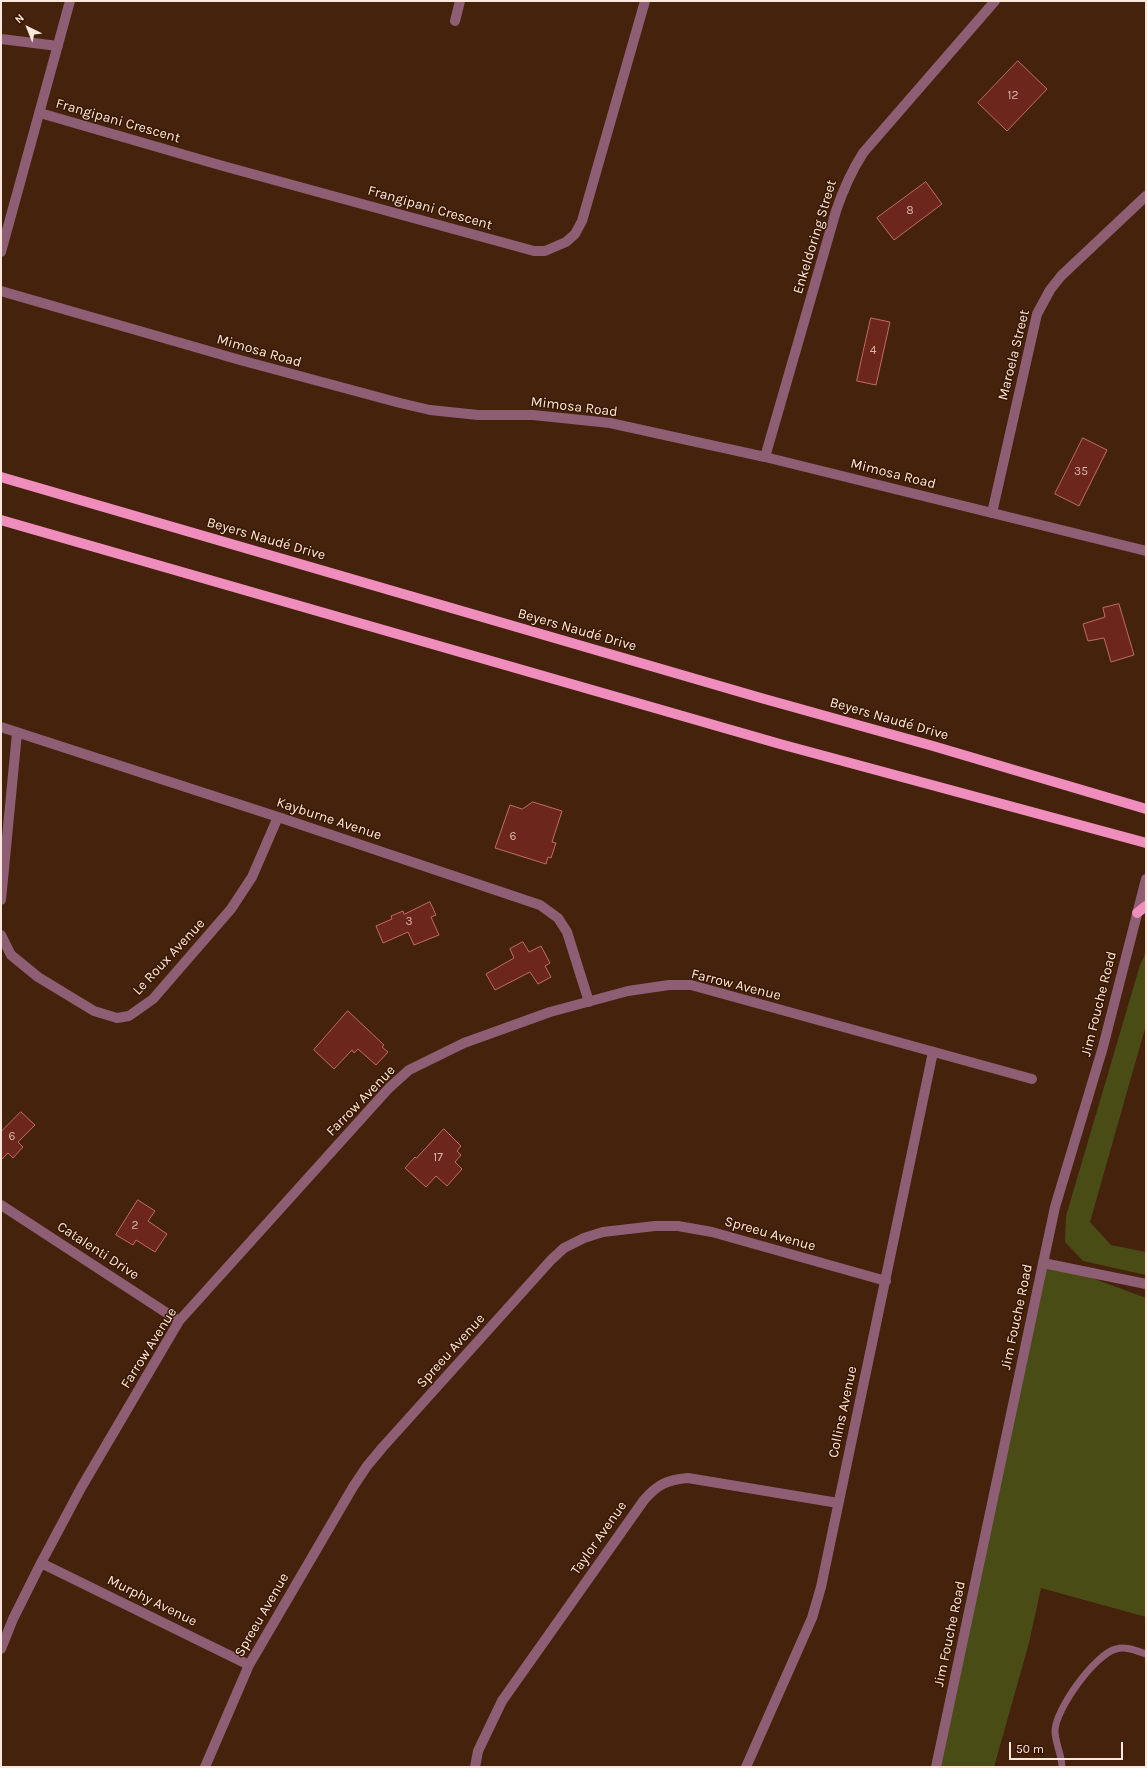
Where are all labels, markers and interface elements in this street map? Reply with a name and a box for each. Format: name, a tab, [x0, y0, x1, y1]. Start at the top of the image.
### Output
north arrow	[8, 8, 48, 48]
text: N	[12, 11, 27, 26]
house number: 12	[1008, 89, 1018, 103]
street label: Frangipani Crescent	[54, 95, 182, 147]
street label: Enkeldoring Street	[790, 178, 840, 296]
street label: Frangipani Crescent	[366, 182, 494, 234]
house number: 8	[906, 204, 914, 218]
street label: Maroela Street	[995, 308, 1033, 402]
street label: Mimosa Road	[215, 331, 303, 371]
house number: 4	[870, 344, 876, 358]
street label: Mimosa Road	[530, 393, 618, 421]
street label: Mimosa Road	[849, 455, 937, 493]
house number: 35	[1074, 465, 1088, 479]
street label: Beyers Naudé Drive	[205, 514, 327, 564]
street label: Beyers Naudé Drive	[516, 605, 638, 655]
street label: Beyers Naudé Drive	[828, 694, 950, 744]
street label: Kayburne Avenue	[274, 794, 384, 844]
house number: 6	[510, 830, 516, 844]
street label: Le Roux Avenue	[129, 915, 209, 999]
house number: 3	[405, 915, 413, 929]
street label: Jim Fouche Road	[1078, 950, 1120, 1058]
street label: Farrow Avenue	[689, 966, 783, 1004]
street label: Farrow Avenue	[323, 1062, 399, 1140]
house number: 6	[9, 1130, 15, 1144]
house number: 17	[433, 1151, 443, 1165]
street label: Spreeu Avenue	[723, 1213, 817, 1255]
street label: Catalenti Drive	[54, 1218, 142, 1284]
house number: 2	[132, 1219, 138, 1233]
street label: Jim Fouche Road	[998, 1263, 1036, 1371]
street label: Farrow Avenue	[117, 1305, 181, 1391]
street label: Spreeu Avenue	[413, 1310, 489, 1392]
street label: Collins Avenue	[825, 1365, 861, 1459]
street label: Taylor Avenue	[567, 1498, 631, 1578]
street label: Spreeu Avenue	[231, 1570, 293, 1660]
street label: Murphy Avenue	[104, 1572, 200, 1630]
street label: Jim Fouche Road	[931, 1580, 969, 1688]
scale bar	[1011, 1734, 1125, 1760]
text: 50 m	[1016, 1742, 1044, 1756]

